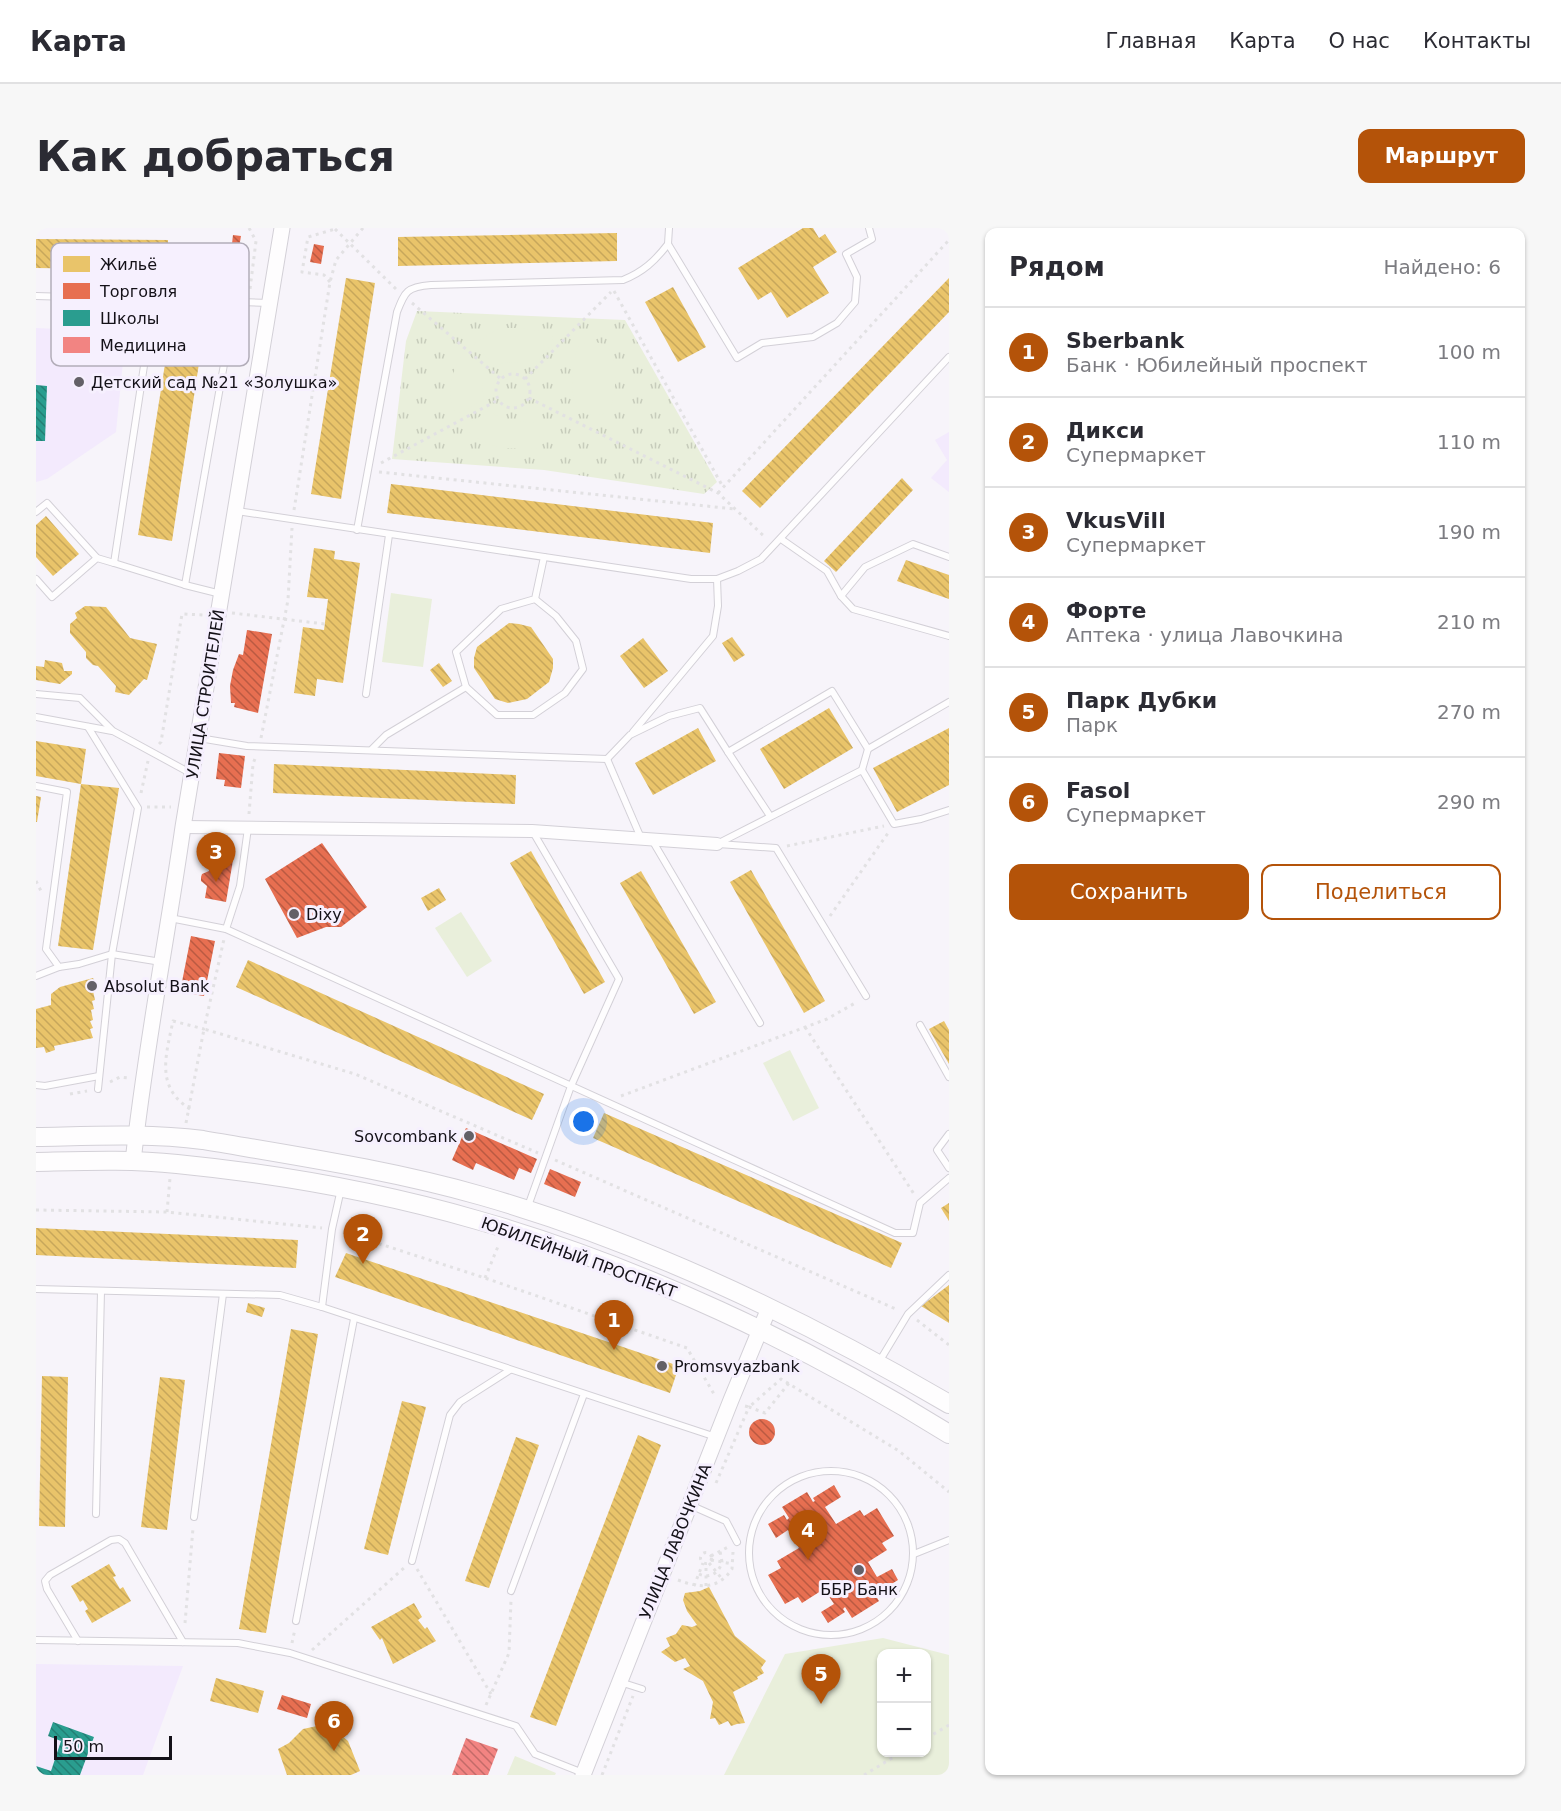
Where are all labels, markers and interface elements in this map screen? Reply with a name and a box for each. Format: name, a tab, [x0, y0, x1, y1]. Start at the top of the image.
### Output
text: Карта	[30, 25, 127, 58]
text: Главная	[1106, 29, 1196, 53]
text: Карта	[1229, 29, 1296, 53]
text: О нас	[1329, 29, 1390, 53]
text: Контакты	[1423, 29, 1531, 53]
button: Маршрут	[1358, 129, 1525, 183]
text: Как добраться	[36, 132, 395, 181]
legend	[51, 243, 249, 366]
text: Рядом	[1009, 252, 1105, 282]
text: Жильё	[100, 255, 157, 274]
text: Найдено: 6	[1383, 255, 1501, 279]
text: Торговля	[99, 282, 177, 301]
text: Школы	[100, 309, 159, 328]
text: Sberbank	[1066, 328, 1184, 353]
text: Медицина	[100, 336, 187, 355]
text: 1	[1022, 340, 1035, 364]
text: 100 m	[1437, 340, 1501, 364]
text: Банк · Юбилейный проспект	[1066, 353, 1368, 377]
place label: Детский сад №21 «Золушка»	[91, 373, 337, 392]
marker: Детский сад №21 «Золушка»	[72, 375, 86, 389]
text: Дикси	[1066, 418, 1144, 443]
text: 2	[1022, 430, 1035, 454]
text: 110 m	[1437, 430, 1501, 454]
text: Супермаркет	[1066, 443, 1206, 467]
text: VkusVill	[1066, 508, 1166, 533]
text: 3	[1022, 520, 1035, 544]
text: 190 m	[1437, 520, 1501, 544]
text: Супермаркет	[1066, 533, 1206, 557]
text: Форте	[1066, 598, 1146, 623]
street label: УЛИЦА СТРОИТЕЛЕЙ	[183, 608, 228, 780]
text: 4	[1022, 610, 1035, 634]
text: 210 m	[1437, 610, 1501, 634]
text: Аптека · улица Лавочкина	[1066, 623, 1344, 647]
text: Парк Дубки	[1066, 688, 1217, 713]
text: 5	[1022, 700, 1035, 724]
text: 270 m	[1437, 700, 1501, 724]
text: Парк	[1066, 713, 1118, 737]
text: Fasol	[1066, 778, 1130, 803]
text: 6	[1022, 790, 1035, 814]
text: 290 m	[1437, 790, 1501, 814]
text: Супермаркет	[1066, 803, 1206, 827]
pin: 3	[196, 832, 236, 882]
button: Сохранить	[1009, 864, 1249, 920]
button: Поделиться	[1261, 864, 1501, 920]
place label: Dixy	[306, 905, 342, 924]
marker: Dixy	[287, 907, 301, 921]
place label: Absolut Bank	[104, 977, 210, 996]
marker: Absolut Bank	[85, 979, 99, 993]
your location	[569, 1107, 598, 1136]
place label: Sovcombank	[354, 1127, 458, 1146]
marker: Sovcombank	[462, 1129, 476, 1143]
street label: ЮБИЛЕЙНЫЙ ПРОСПЕКТ	[479, 1213, 679, 1302]
pin: 2	[344, 1214, 382, 1264]
pin: 1	[594, 1300, 634, 1350]
place label: Promsvyazbank	[674, 1357, 801, 1376]
marker: Promsvyazbank	[655, 1359, 669, 1373]
street label: УЛИЦА ЛАВОЧКИНА	[636, 1461, 715, 1622]
pin: 4	[788, 1510, 828, 1560]
marker: ББР Банк	[852, 1563, 866, 1577]
place label: ББР Банк	[820, 1580, 898, 1599]
map controls	[877, 1649, 931, 1757]
button: +	[877, 1649, 931, 1703]
pin: 5	[802, 1654, 840, 1704]
pin: 6	[314, 1702, 354, 1751]
button: −	[877, 1703, 931, 1757]
scale bar	[54, 1733, 172, 1760]
text: 50 m	[63, 1737, 104, 1756]

